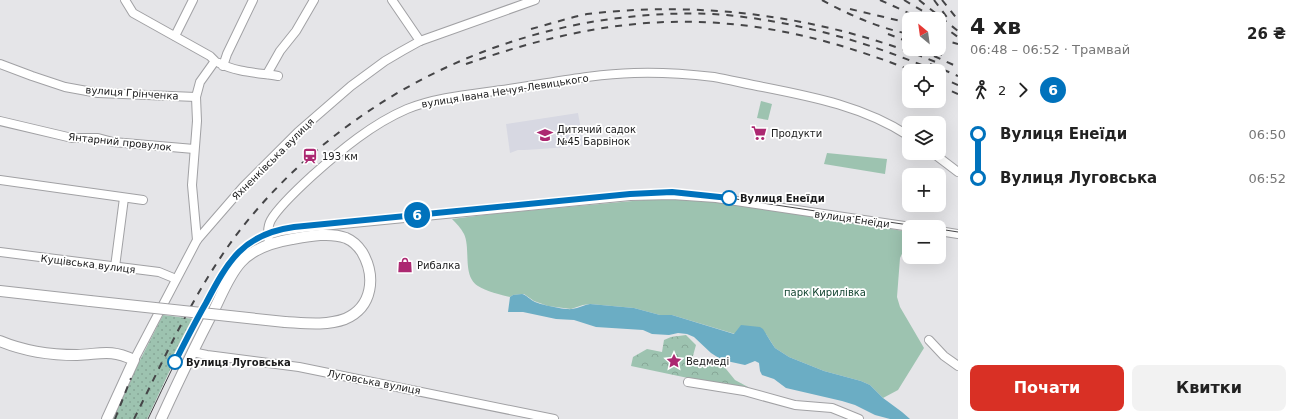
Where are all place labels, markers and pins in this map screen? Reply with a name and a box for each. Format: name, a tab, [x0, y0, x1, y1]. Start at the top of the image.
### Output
place label: Дитячий садок №45 Барвінок	[557, 124, 636, 147]
supermarket icon: Продукти	[750, 124, 768, 142]
school or university icon: Дитячий садок №45 Барвінок	[536, 126, 554, 144]
place label: Продукти	[771, 128, 822, 139]
station icon: 193 км	[301, 147, 319, 165]
place label: 193 км	[322, 151, 358, 162]
marker: Вулиця Енеїди	[721, 190, 737, 206]
place label: Вулиця Енеїди	[740, 193, 825, 204]
shop icon: Рибалка	[396, 256, 414, 274]
place label: Рибалка	[417, 260, 460, 271]
place icon: Ведмеді	[665, 352, 683, 370]
marker: Вулиця Луговська	[167, 354, 183, 370]
place label: Ведмеді	[686, 356, 729, 367]
place label: Вулиця Луговська	[186, 357, 291, 368]

